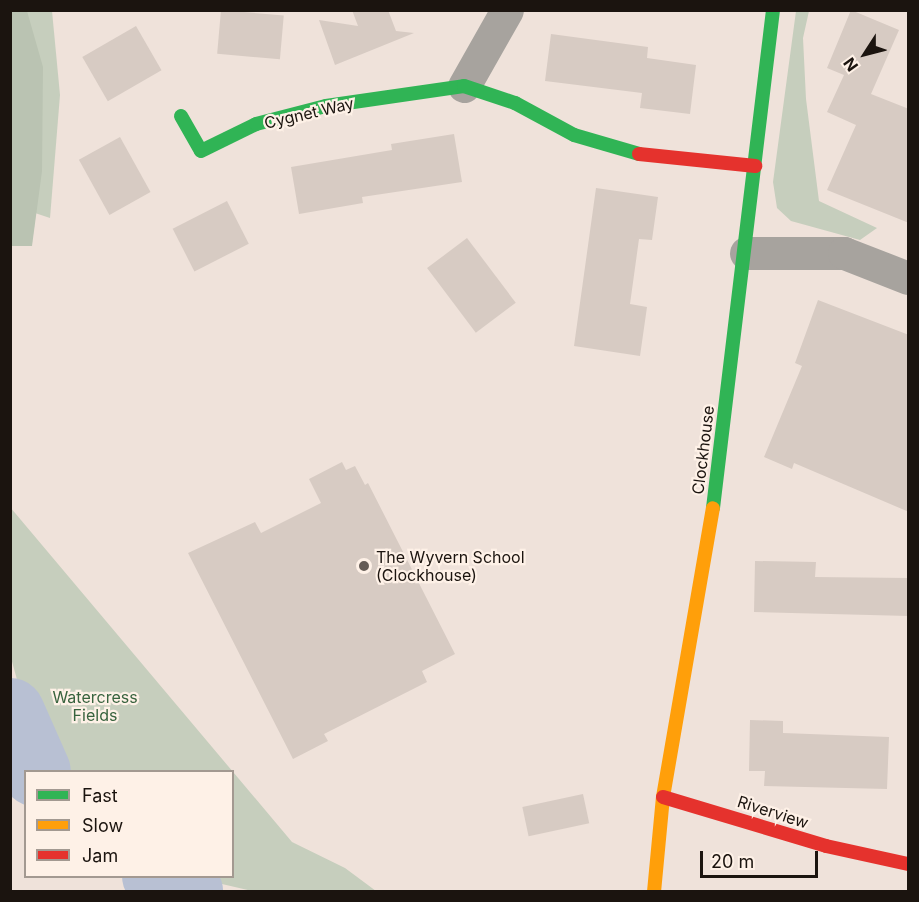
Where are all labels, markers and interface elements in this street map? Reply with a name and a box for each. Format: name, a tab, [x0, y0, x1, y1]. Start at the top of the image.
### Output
north arrow	[835, 24, 895, 84]
text: N	[839, 54, 862, 75]
street label: Cygnet Way	[262, 93, 356, 133]
street label: Clockhouse	[688, 404, 718, 496]
place label: The Wyvern School (Clockhouse)	[376, 547, 525, 585]
marker: The Wyvern School (Clockhouse)	[357, 559, 371, 573]
park label: Watercress Fields	[52, 687, 138, 725]
legend	[24, 770, 234, 878]
text: Fast	[82, 785, 118, 806]
street label: Riverview	[735, 792, 811, 832]
text: Slow	[82, 815, 123, 836]
scale bar	[703, 839, 822, 877]
text: Jam	[82, 845, 118, 866]
text: 20 m	[711, 851, 754, 872]

